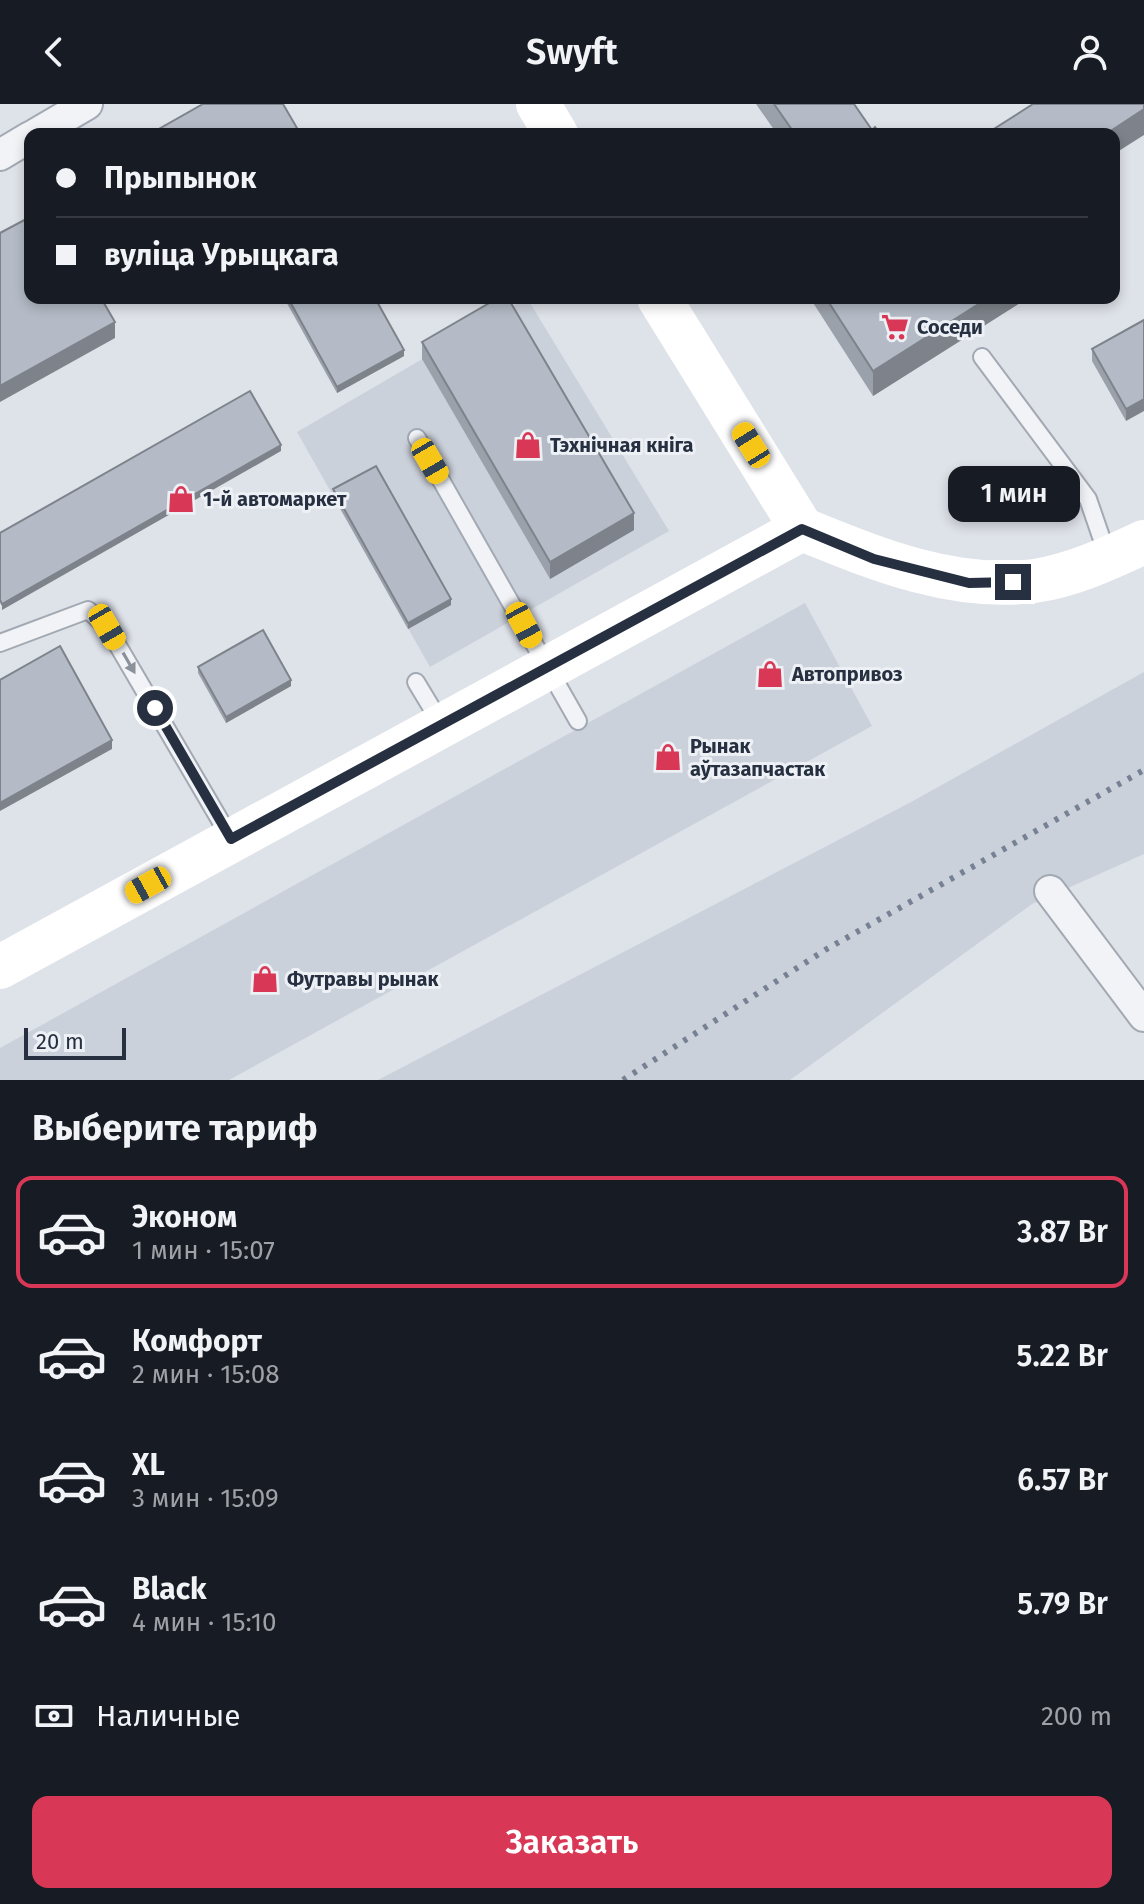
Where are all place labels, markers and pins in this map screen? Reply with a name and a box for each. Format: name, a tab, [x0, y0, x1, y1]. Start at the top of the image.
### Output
supermarket icon: Соседи	[880, 312, 910, 342]
place label: Соседи	[917, 315, 983, 339]
shop icon: Тэхнічная кніга	[513, 430, 543, 460]
place label: Тэхнічная кніга	[550, 433, 693, 457]
shop icon: 1-й автомаркет	[166, 484, 196, 514]
place label: 1-й автомаркет	[203, 487, 347, 511]
shop icon: Автопривоз	[755, 659, 785, 689]
place label: Автопривоз	[791, 662, 903, 686]
place label: Рынак аўтазапчастак	[690, 734, 826, 781]
shop icon: Рынак аўтазапчастак	[653, 742, 683, 772]
shop icon: Футравы рынак	[250, 964, 280, 994]
place label: Футравы рынак	[287, 967, 439, 991]

